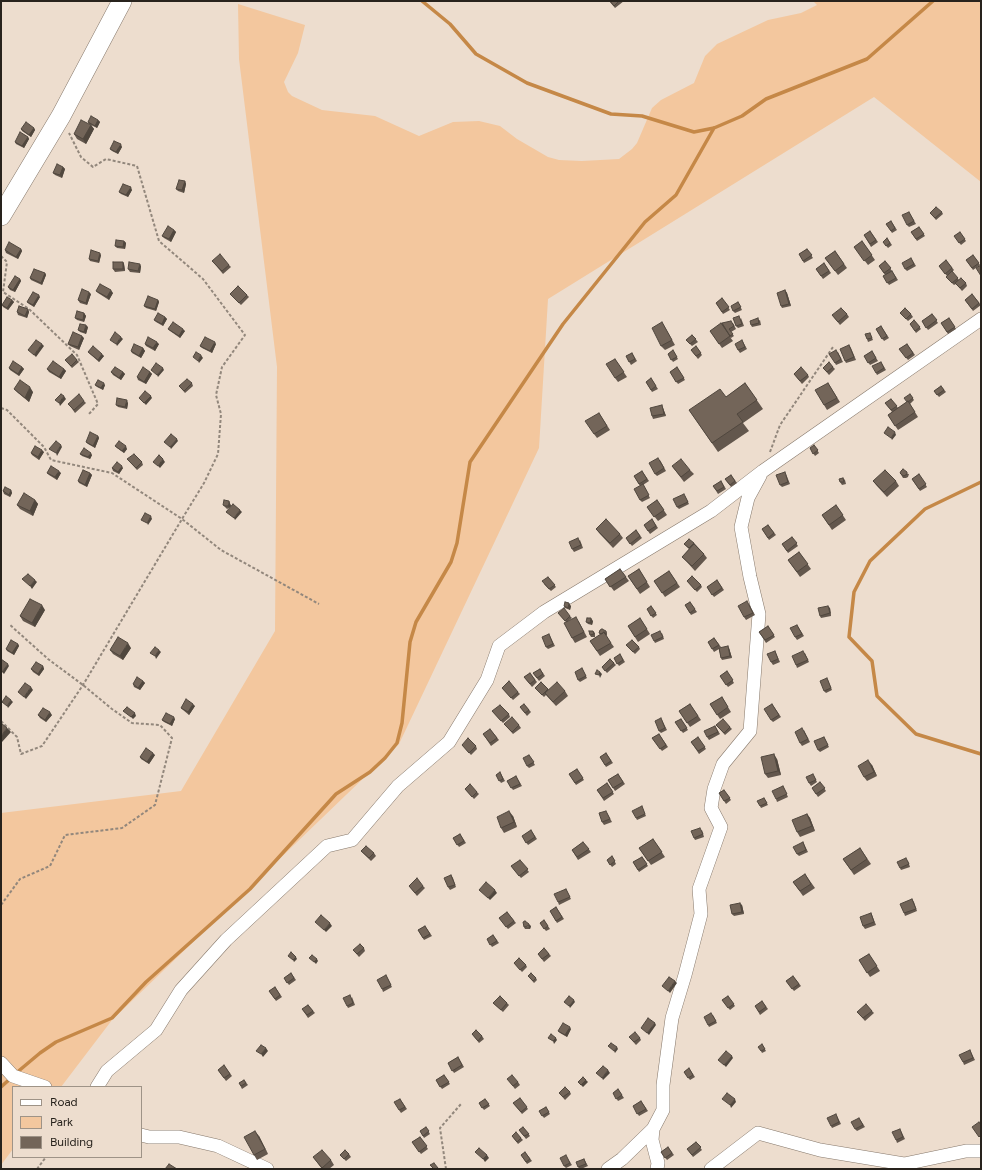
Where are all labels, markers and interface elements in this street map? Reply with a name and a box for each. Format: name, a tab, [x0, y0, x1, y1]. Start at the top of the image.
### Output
legend	[12, 1086, 142, 1158]
text: Road	[50, 1095, 78, 1109]
text: Park	[50, 1115, 73, 1129]
text: Building	[50, 1135, 93, 1149]

